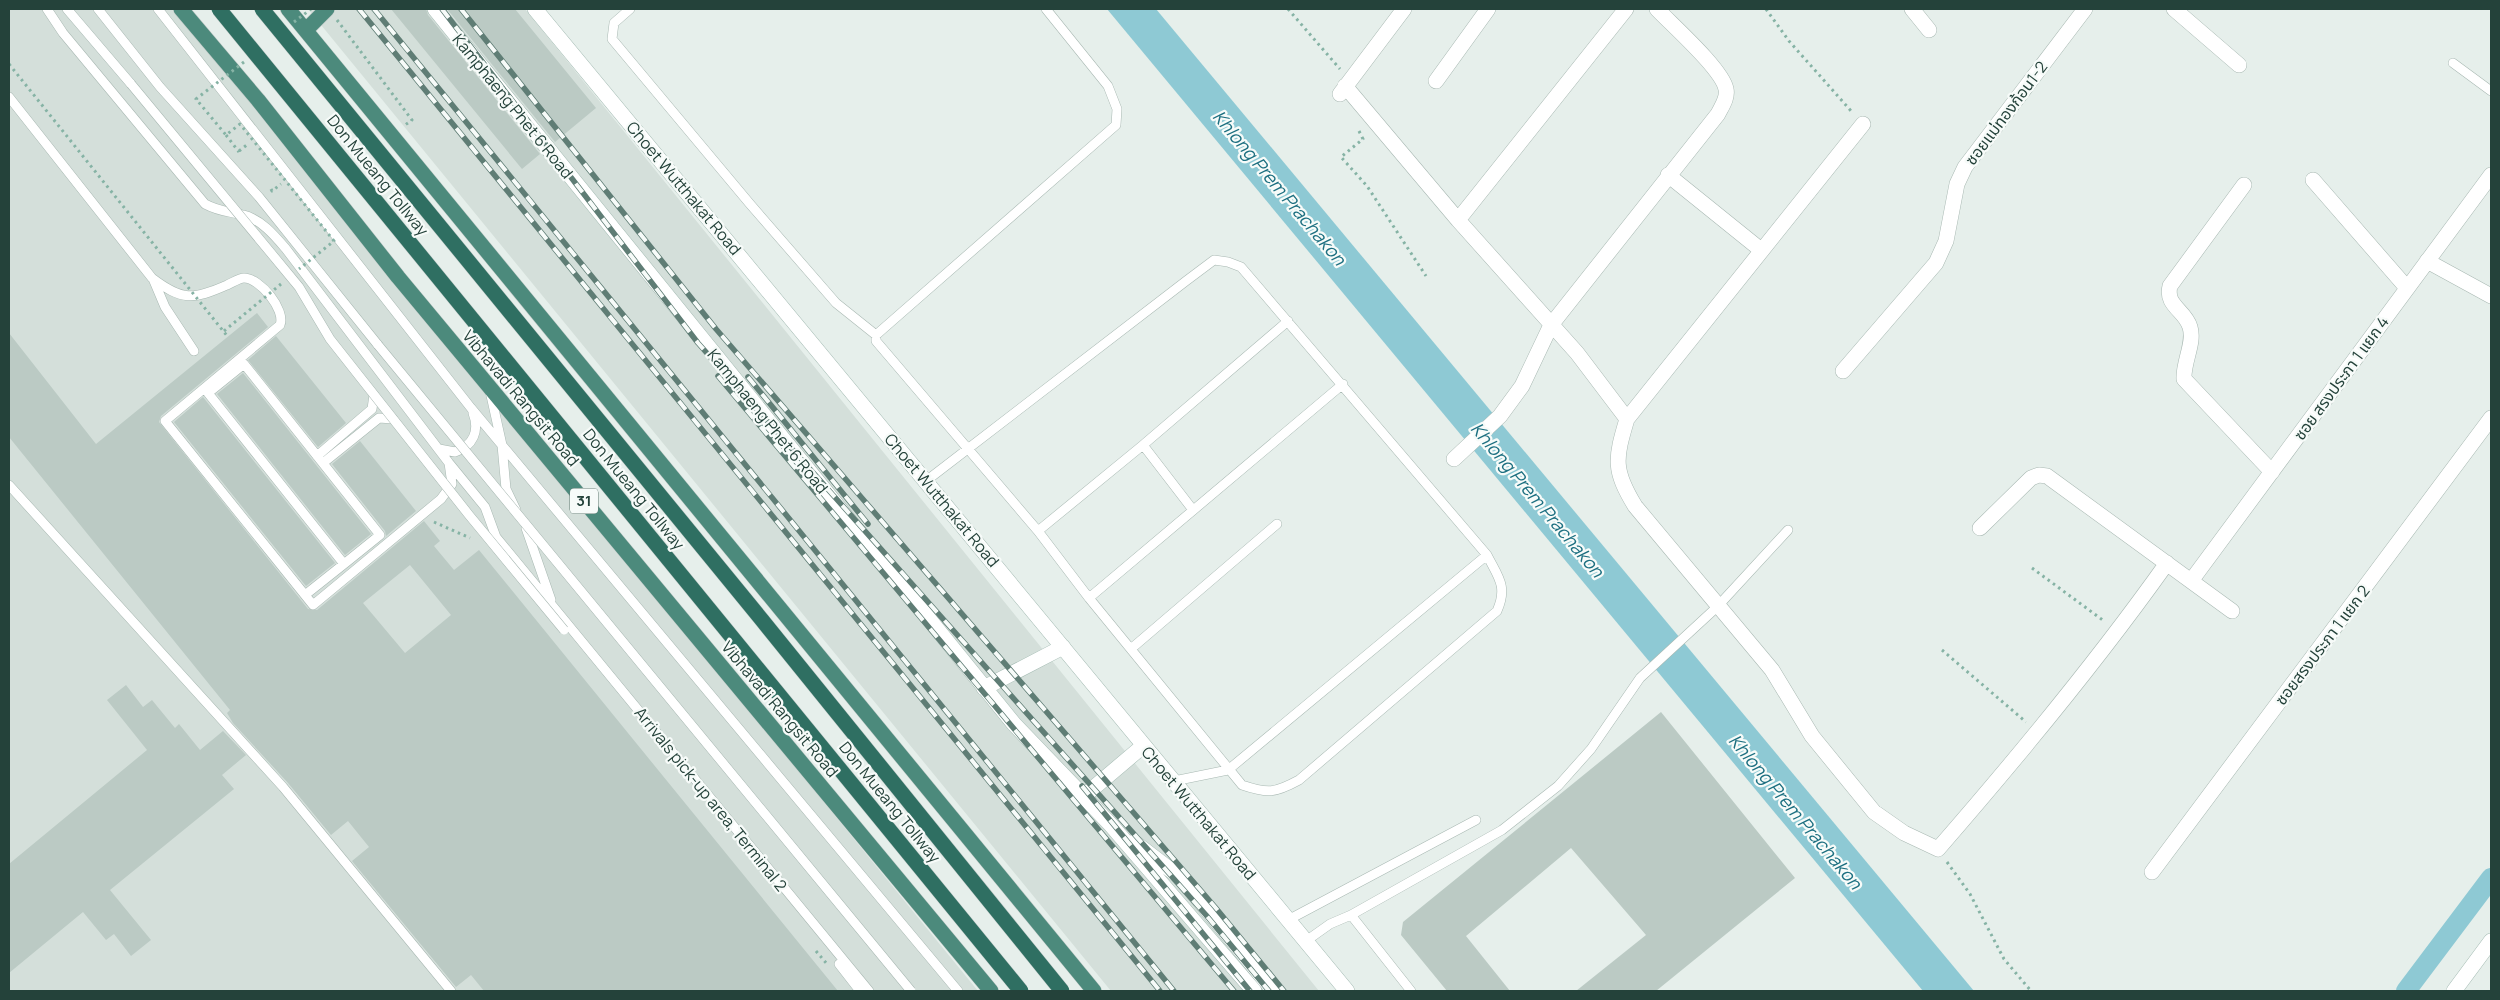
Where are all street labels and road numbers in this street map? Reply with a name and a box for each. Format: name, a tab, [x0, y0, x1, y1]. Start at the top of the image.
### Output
street label: Kamphaeng Phet 6 Road	[448, 29, 578, 183]
street label: ซอยแม่ทองก้อน1-2	[1960, 57, 2052, 169]
street label: Don Mueang Tollway	[322, 110, 434, 241]
street label: Choet Wutthakat Road	[622, 117, 746, 259]
street label: ซอย สรงประภา 1 แยก 4	[2288, 312, 2394, 444]
street label: Vibhavadi Rangsit Road	[458, 325, 584, 471]
street label: Kamphaeng Phet 6 Road	[703, 344, 833, 498]
street label: Don Mueang Tollway	[578, 424, 690, 555]
street label: Choet Wutthakat Road	[880, 429, 1004, 571]
road number: 31	[570, 488, 598, 514]
street label: ซอยสรงประภา 1 แยก 2	[2270, 581, 2374, 709]
street label: Vibhavadi Rangsit Road	[717, 636, 843, 782]
street label: Arrivals pick-up area, Terminal 2	[630, 702, 792, 896]
street label: Don Mueang Tollway	[834, 737, 946, 868]
street label: Choet Wutthakat Road	[1137, 742, 1261, 884]

